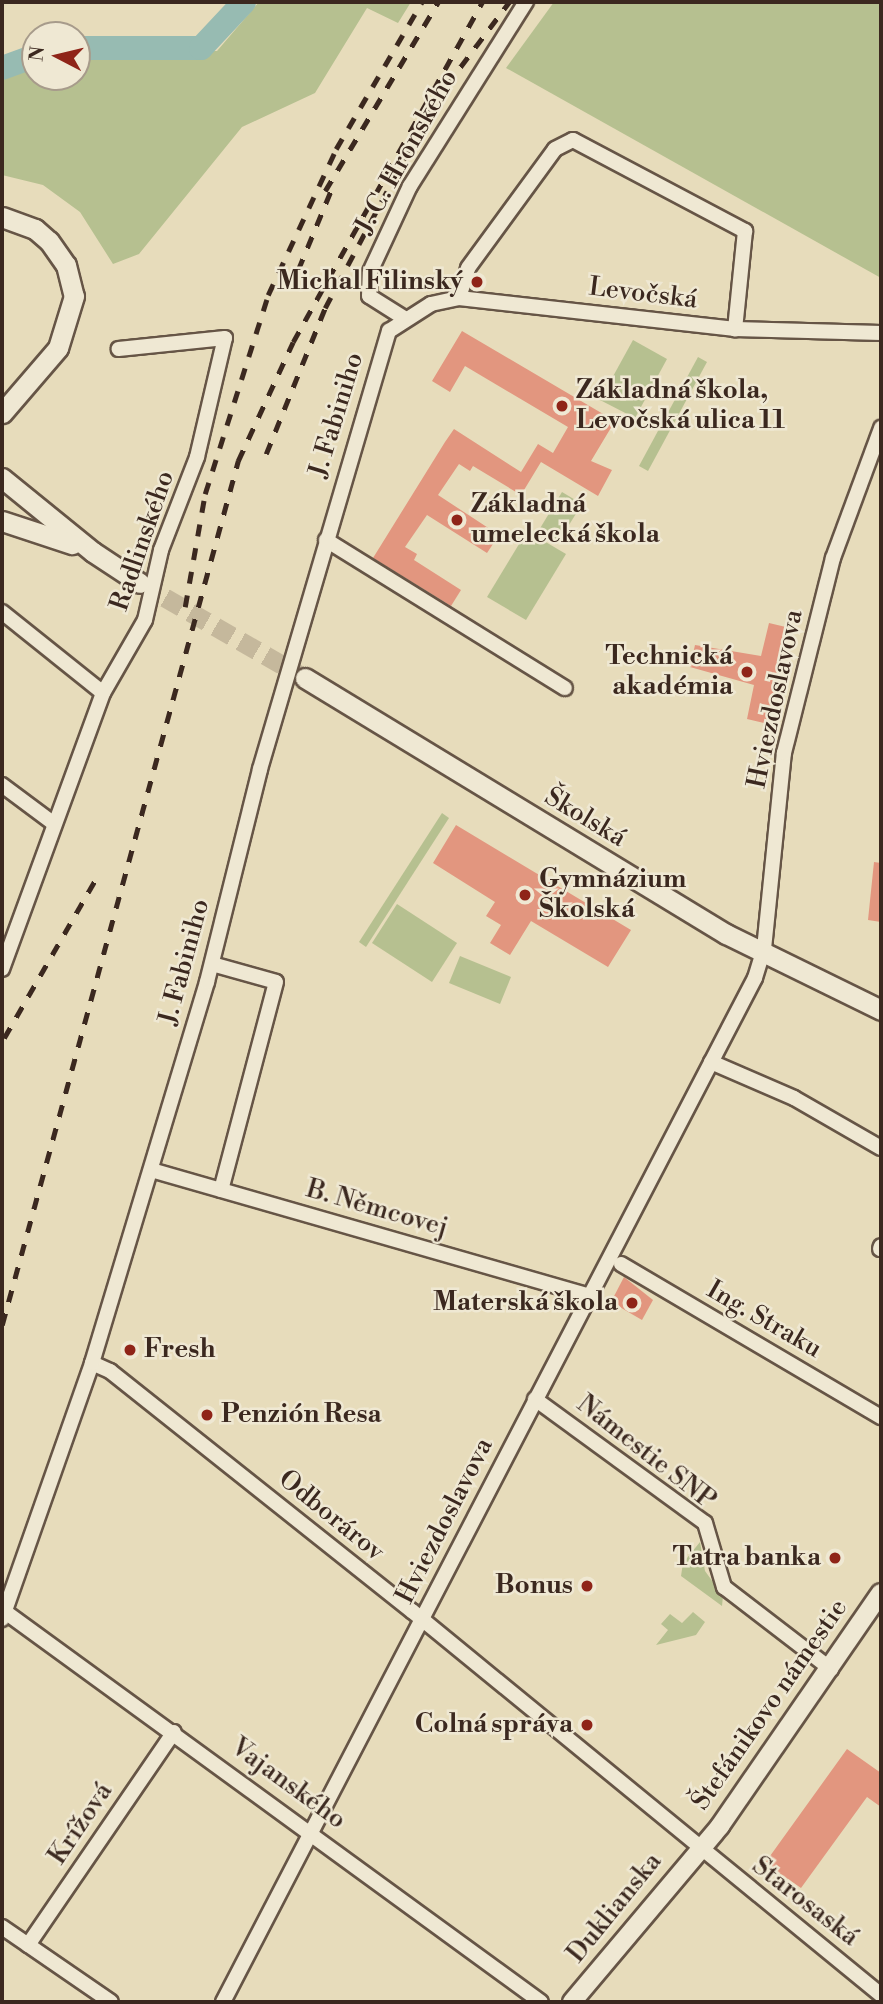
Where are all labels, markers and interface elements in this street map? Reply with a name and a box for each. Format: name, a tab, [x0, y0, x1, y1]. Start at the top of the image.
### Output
north arrow	[21, 21, 91, 91]
text: N	[24, 45, 50, 63]
street label: J. C. Hronského	[349, 65, 465, 239]
place label: Michal Filinský	[277, 266, 463, 298]
street label: Levočská	[587, 272, 699, 316]
marker: Michal Filinský	[469, 274, 485, 290]
street label: J. Fabiniho	[303, 349, 371, 481]
place label: Základná škola, Levočská ulica 11	[576, 375, 785, 436]
marker: Základná škola, Levočská ulica 11	[554, 398, 570, 414]
street label: Radlinského	[104, 467, 182, 615]
place label: Základná umelecká škola	[471, 489, 660, 550]
marker: Základná umelecká škola	[449, 512, 465, 528]
street label: Hviezdoslavova	[742, 607, 810, 791]
place label: Technická akadémia	[605, 641, 733, 702]
marker: Technická akadémia	[739, 664, 755, 680]
street label: Školská	[539, 782, 631, 854]
place label: Gymnázium Školská	[539, 864, 687, 926]
marker: Gymnázium Školská	[517, 887, 533, 903]
street label: J. Fabiniho	[153, 896, 217, 1028]
street label: B. Němcovej	[303, 1174, 451, 1244]
street label: Ing. Straku	[701, 1275, 827, 1365]
place label: Materská škola	[433, 1287, 618, 1319]
marker: Materská škola	[624, 1295, 640, 1311]
place label: Fresh	[144, 1334, 215, 1366]
marker: Fresh	[122, 1342, 138, 1358]
street label: Námestie SNP	[570, 1389, 722, 1517]
place label: Penzión Resa	[221, 1399, 382, 1431]
marker: Penzión Resa	[199, 1407, 215, 1423]
street label: Hviezdoslavova	[390, 1433, 500, 1609]
street label: Odborárov	[272, 1464, 390, 1568]
place label: Tatra banka	[673, 1542, 821, 1574]
marker: Tatra banka	[827, 1550, 843, 1566]
place label: Bonus	[495, 1570, 573, 1602]
marker: Bonus	[579, 1578, 595, 1594]
street label: Štefánikovo námestie	[685, 1593, 855, 1817]
place label: Colná správa	[415, 1709, 573, 1741]
marker: Colná správa	[579, 1717, 595, 1733]
street label: Vajanského	[224, 1732, 352, 1836]
street label: Krížová	[42, 1777, 120, 1871]
street label: Duklianska	[561, 1847, 669, 1969]
street label: Starosaská	[745, 1851, 865, 1953]

